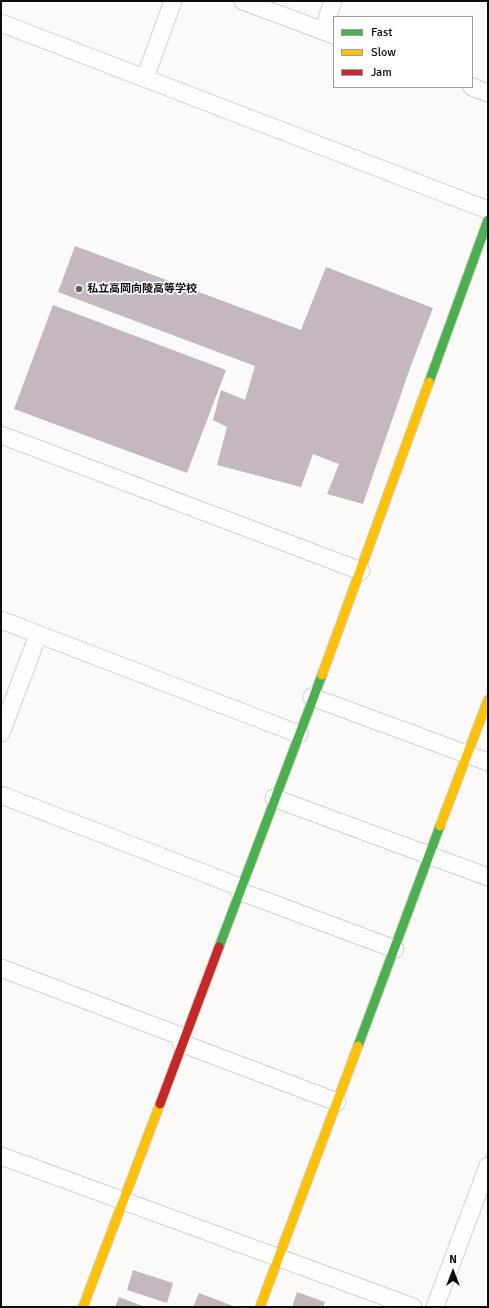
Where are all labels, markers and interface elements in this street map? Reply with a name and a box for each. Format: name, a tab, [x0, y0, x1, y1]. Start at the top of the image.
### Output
legend	[333, 16, 473, 88]
text: Fast	[371, 25, 392, 40]
text: Slow	[371, 45, 396, 60]
text: Jam	[371, 65, 392, 80]
place label: 私立高岡向陵高等学校	[87, 282, 197, 296]
marker: 私立高岡向陵高等学校	[74, 284, 84, 294]
north arrow	[433, 1252, 473, 1292]
text: N	[449, 1253, 457, 1266]

